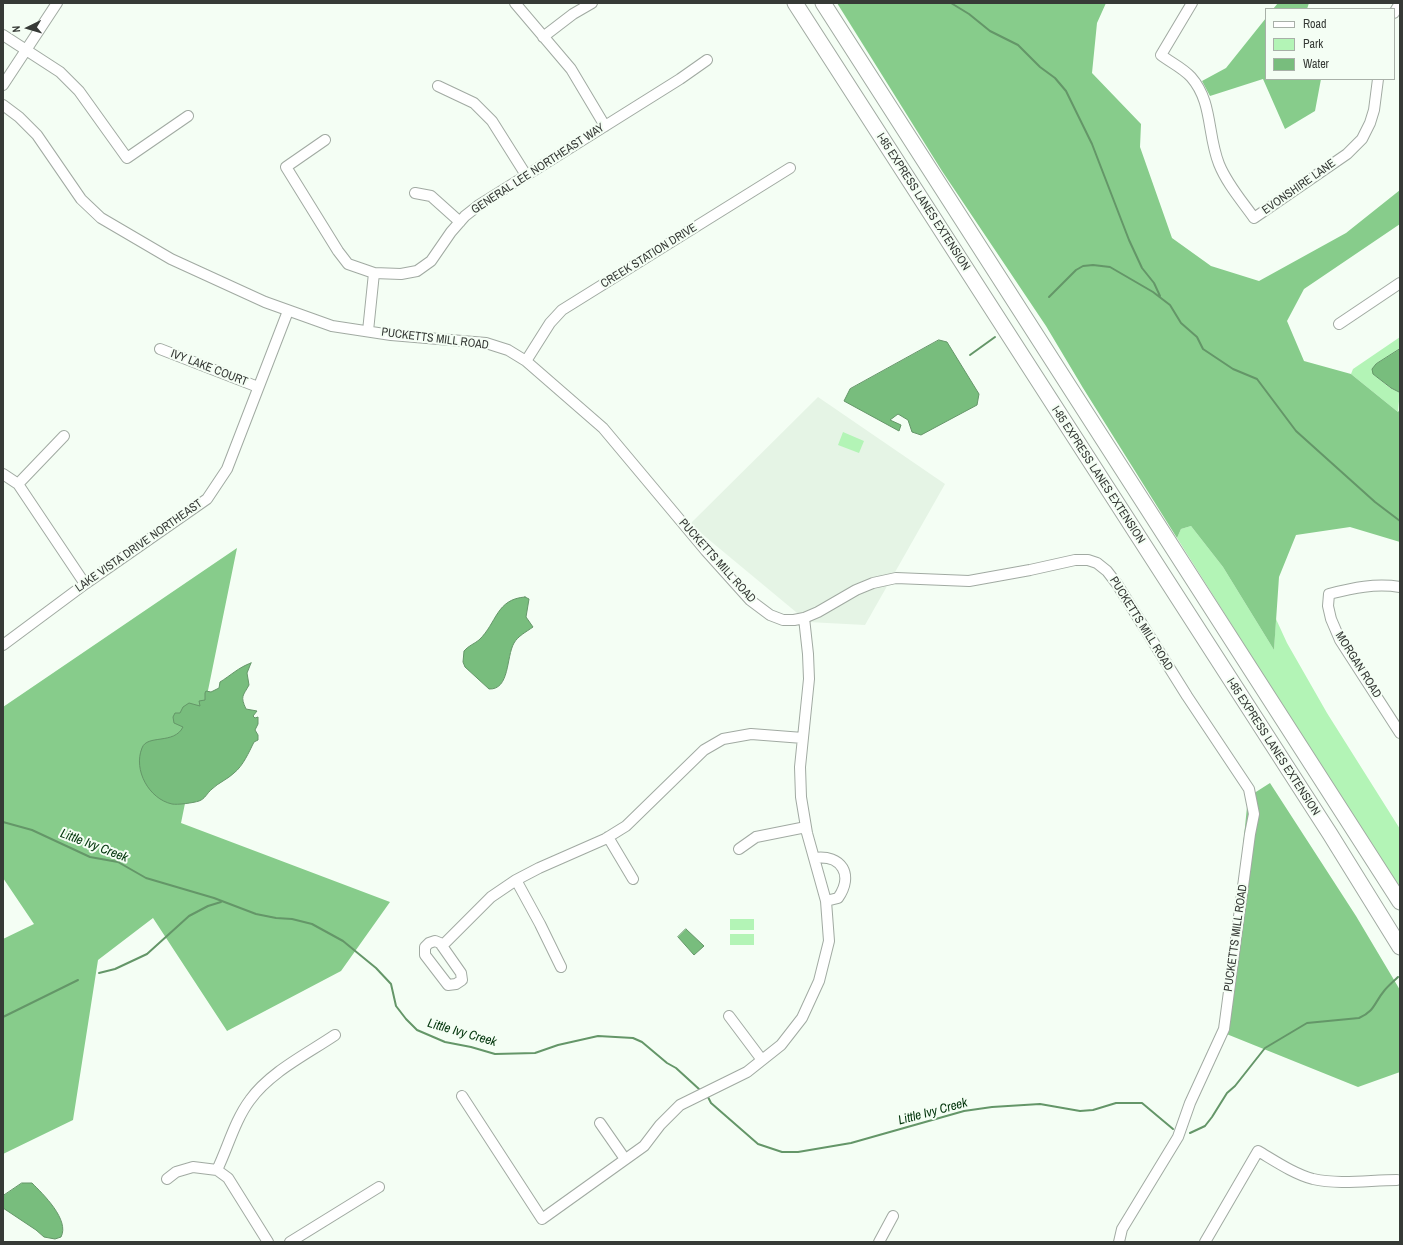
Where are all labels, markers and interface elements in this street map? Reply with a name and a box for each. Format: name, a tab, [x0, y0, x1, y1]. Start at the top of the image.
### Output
north arrow	[8, 8, 48, 48]
legend	[1265, 8, 1395, 80]
text: Road	[1303, 16, 1327, 32]
text: N	[9, 25, 23, 33]
text: Park	[1303, 36, 1323, 52]
text: Water	[1303, 56, 1329, 72]
street label: GENERAL LEE NORTHEAST WAY	[469, 121, 607, 217]
street label: I-85 EXPRESS LANES EXTENSION	[873, 131, 973, 273]
street label: EVONSHIRE LANE	[1259, 156, 1339, 218]
street label: CREEK STATION DRIVE	[598, 221, 700, 291]
street label: PUCKETTS MILL ROAD	[380, 325, 490, 353]
street label: IVY LAKE COURT	[168, 347, 250, 389]
street label: I-85 EXPRESS LANES EXTENSION	[1048, 404, 1148, 546]
street label: LAKE VISTA DRIVE NORTHEAST	[73, 497, 205, 595]
street label: PUCKETTS MILL ROAD	[675, 516, 759, 606]
street label: PUCKETTS MILL ROAD	[1106, 574, 1176, 674]
street label: MORGAN ROAD	[1332, 629, 1384, 701]
street label: I-85 EXPRESS LANES EXTENSION	[1223, 676, 1323, 818]
water label: Little Ivy Creek	[58, 826, 130, 866]
street label: PUCKETTS MILL ROAD	[1221, 883, 1251, 993]
water label: Little Ivy Creek	[426, 1016, 498, 1050]
water label: Little Ivy Creek	[897, 1095, 969, 1129]

